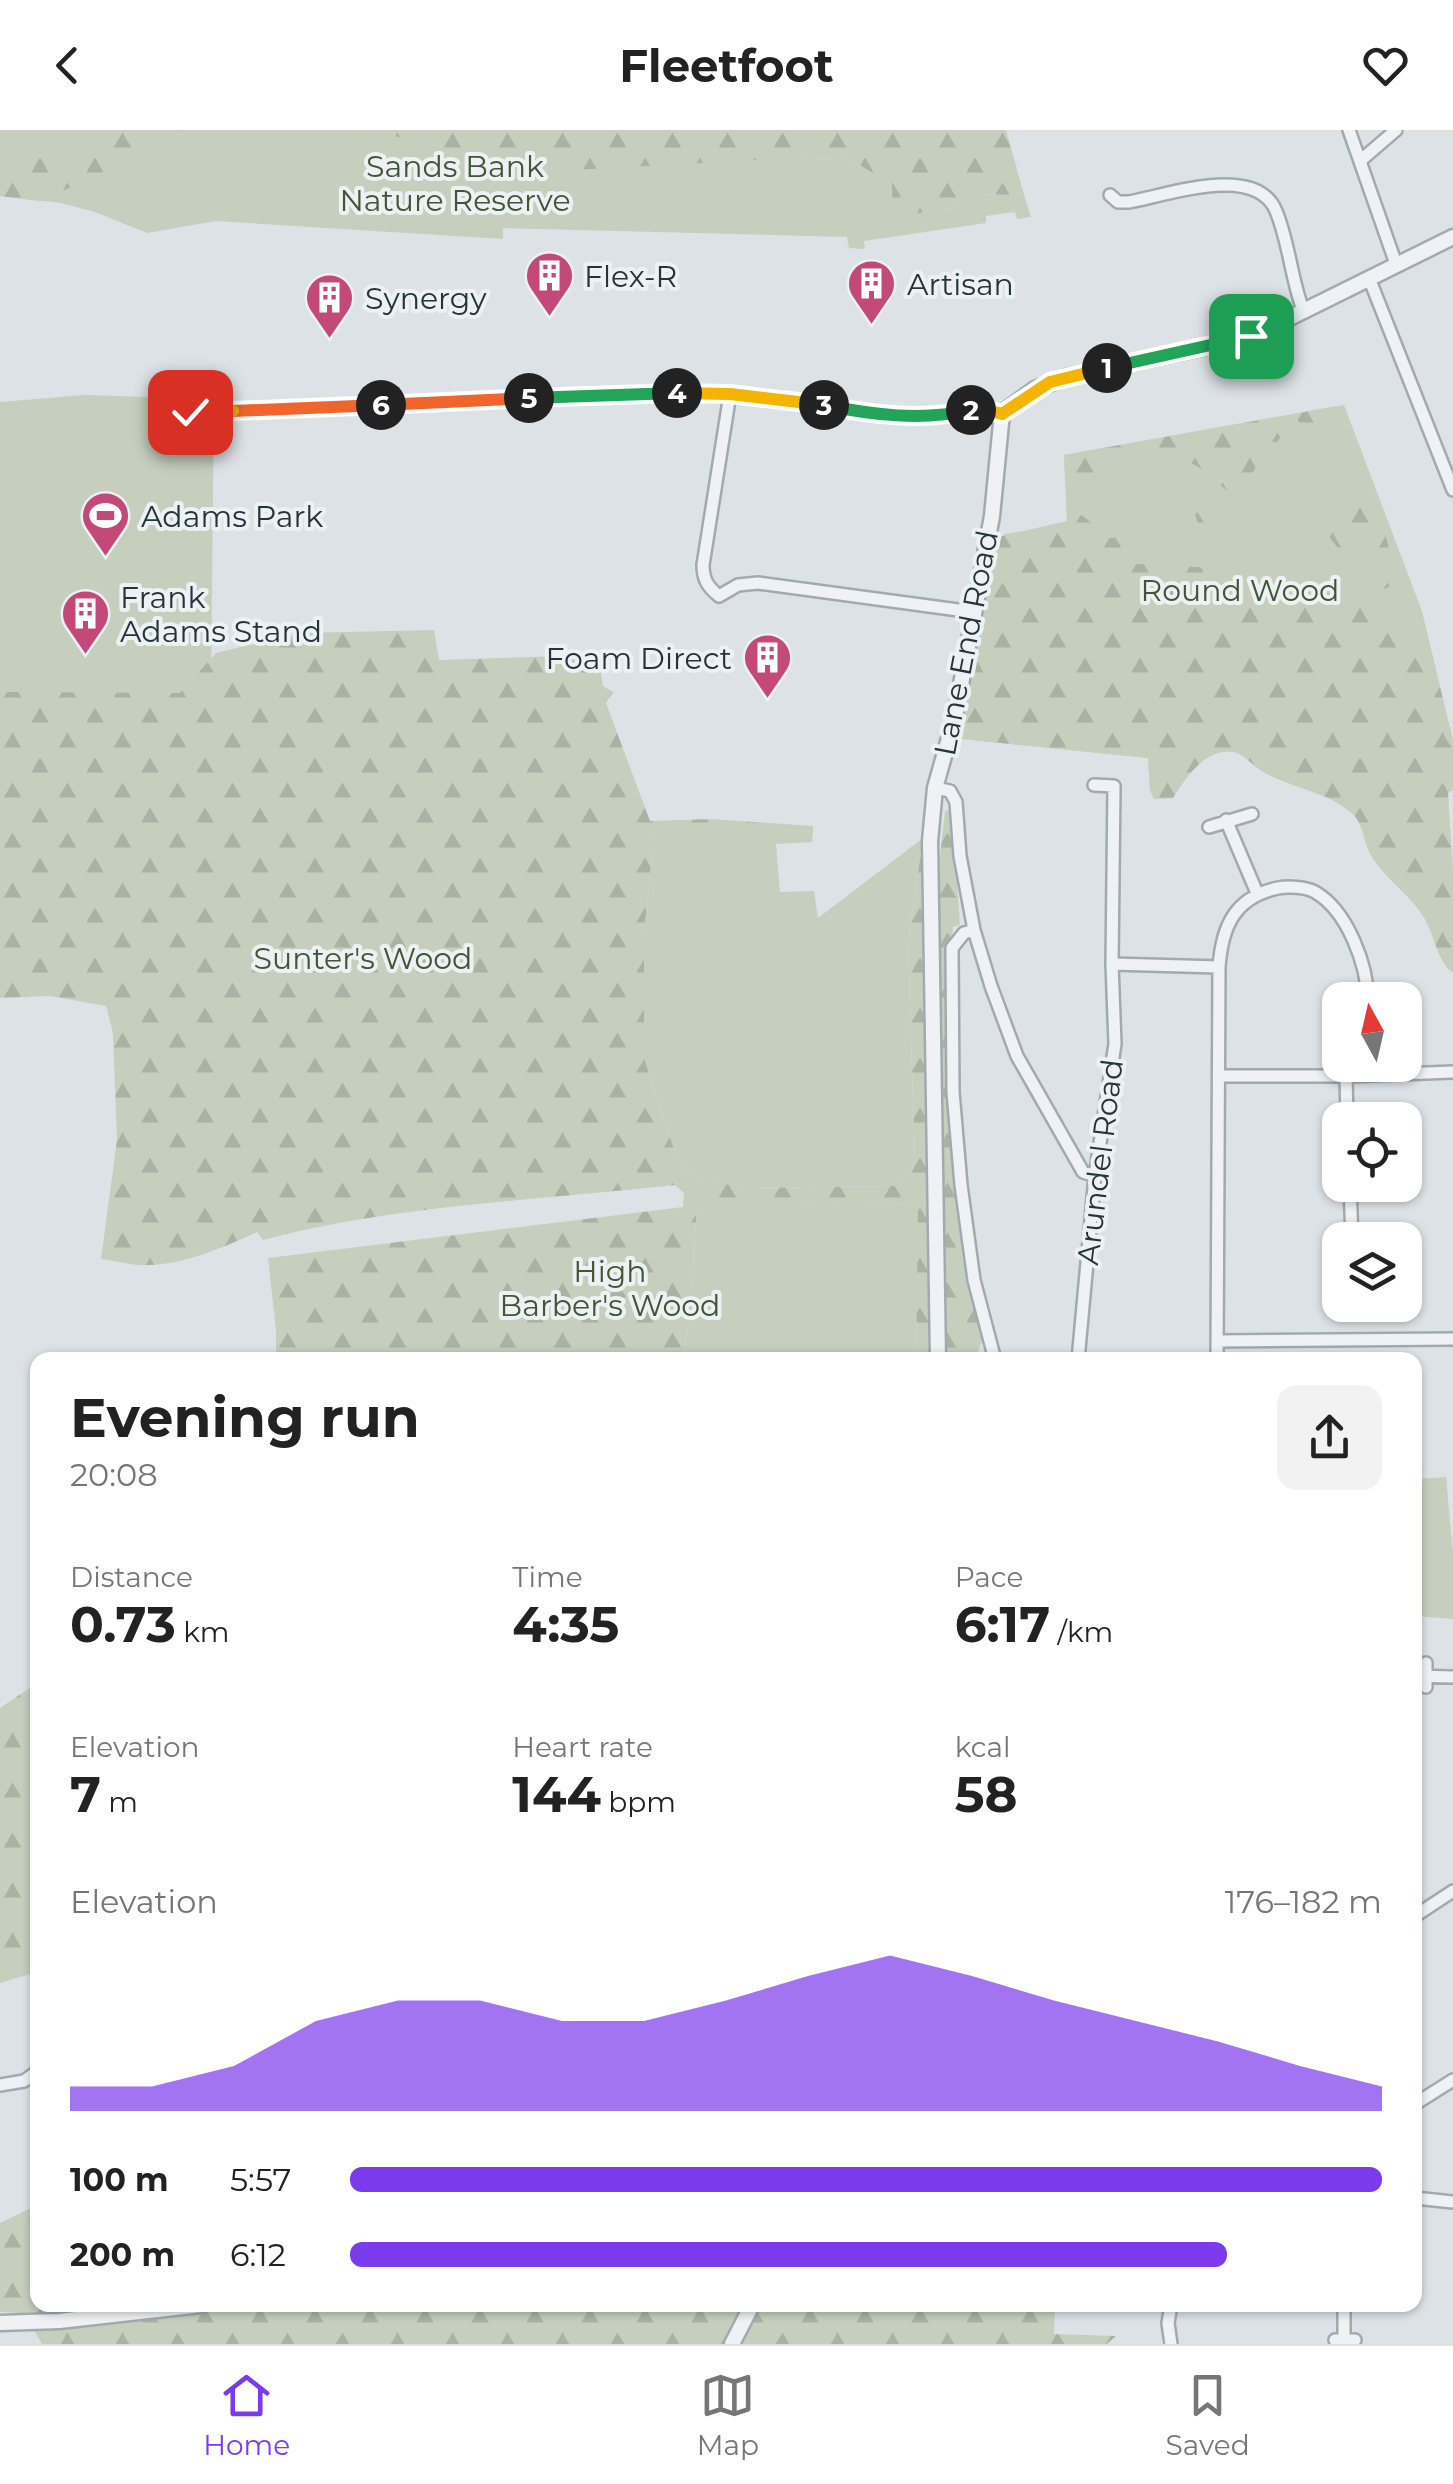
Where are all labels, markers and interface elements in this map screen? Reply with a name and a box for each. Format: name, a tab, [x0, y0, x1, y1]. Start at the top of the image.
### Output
icon: back	[40, 38, 95, 93]
text: Fleetfoot	[619, 38, 834, 93]
icon: heart	[1358, 38, 1413, 93]
park label: Sands Bank Nature Reserve	[339, 148, 571, 219]
building icon: Flex-R	[523, 250, 575, 318]
place label: Flex-R	[584, 258, 677, 295]
building icon: Artisan	[846, 258, 898, 326]
place label: Artisan	[907, 266, 1014, 303]
building icon: Synergy	[304, 272, 356, 340]
place label: Synergy	[365, 280, 487, 317]
pin	[1209, 294, 1294, 379]
icon: arrive	[1224, 309, 1279, 364]
pin: 1	[1082, 343, 1132, 393]
text: 1	[1102, 351, 1112, 385]
pin: 4	[652, 368, 702, 418]
pin	[148, 370, 233, 455]
pin: 5	[504, 373, 554, 423]
text: 4	[667, 376, 687, 410]
pin: 6	[356, 380, 406, 430]
pin: 3	[799, 380, 849, 430]
text: 5	[521, 381, 537, 415]
icon: check	[163, 385, 218, 440]
pin: 2	[946, 385, 996, 435]
text: 6	[372, 388, 390, 422]
text: 3	[816, 388, 832, 422]
text: 2	[963, 393, 979, 427]
sports icon: Adams Park	[80, 490, 132, 558]
place label: Adams Park	[141, 498, 323, 535]
street label: Lane End Road	[926, 527, 1006, 759]
park label: Round Wood	[1141, 572, 1339, 609]
place label: Frank Adams Stand	[120, 579, 322, 650]
building icon: Frank Adams Stand	[59, 588, 111, 656]
building icon: Foam Direct	[741, 632, 793, 700]
place label: Foam Direct	[546, 640, 732, 677]
park label: Sunter's Wood	[254, 940, 472, 977]
north arrow	[1322, 982, 1422, 1082]
map controls	[1322, 982, 1422, 1322]
street label: Arundel Road	[1069, 1057, 1131, 1267]
button: locate	[1322, 1102, 1422, 1202]
button: layers	[1322, 1222, 1422, 1322]
park label: High Barber's Wood	[500, 1253, 720, 1324]
text: Evening run	[70, 1384, 420, 1451]
button: share	[1277, 1385, 1382, 1490]
text: 20:08	[70, 1455, 158, 1494]
text: Distance	[70, 1560, 193, 1594]
text: Time	[512, 1560, 583, 1594]
text: Pace	[955, 1560, 1023, 1594]
text: 0.73	[70, 1594, 176, 1655]
text: 4:35	[512, 1594, 619, 1655]
text: 6:17	[955, 1594, 1050, 1655]
text: km	[176, 1615, 229, 1649]
text: /km	[1050, 1615, 1113, 1649]
text: Elevation	[70, 1730, 199, 1764]
text: Heart rate	[512, 1730, 653, 1764]
text: kcal	[955, 1730, 1011, 1764]
text: 7	[70, 1764, 101, 1825]
text: 144	[512, 1764, 601, 1825]
text: 58	[955, 1764, 1017, 1825]
text: m	[101, 1785, 138, 1819]
text: bpm	[601, 1785, 676, 1819]
text: Elevation	[70, 1882, 218, 1921]
text: 176–182 m	[1225, 1882, 1382, 1921]
text: 100 m	[70, 2160, 169, 2199]
text: 5:57	[230, 2160, 291, 2199]
text: 200 m	[70, 2235, 175, 2274]
text: 6:12	[230, 2235, 286, 2274]
tab: Home	[203, 2368, 290, 2462]
tab: Map	[697, 2368, 759, 2462]
tab: Saved	[1166, 2368, 1250, 2462]

